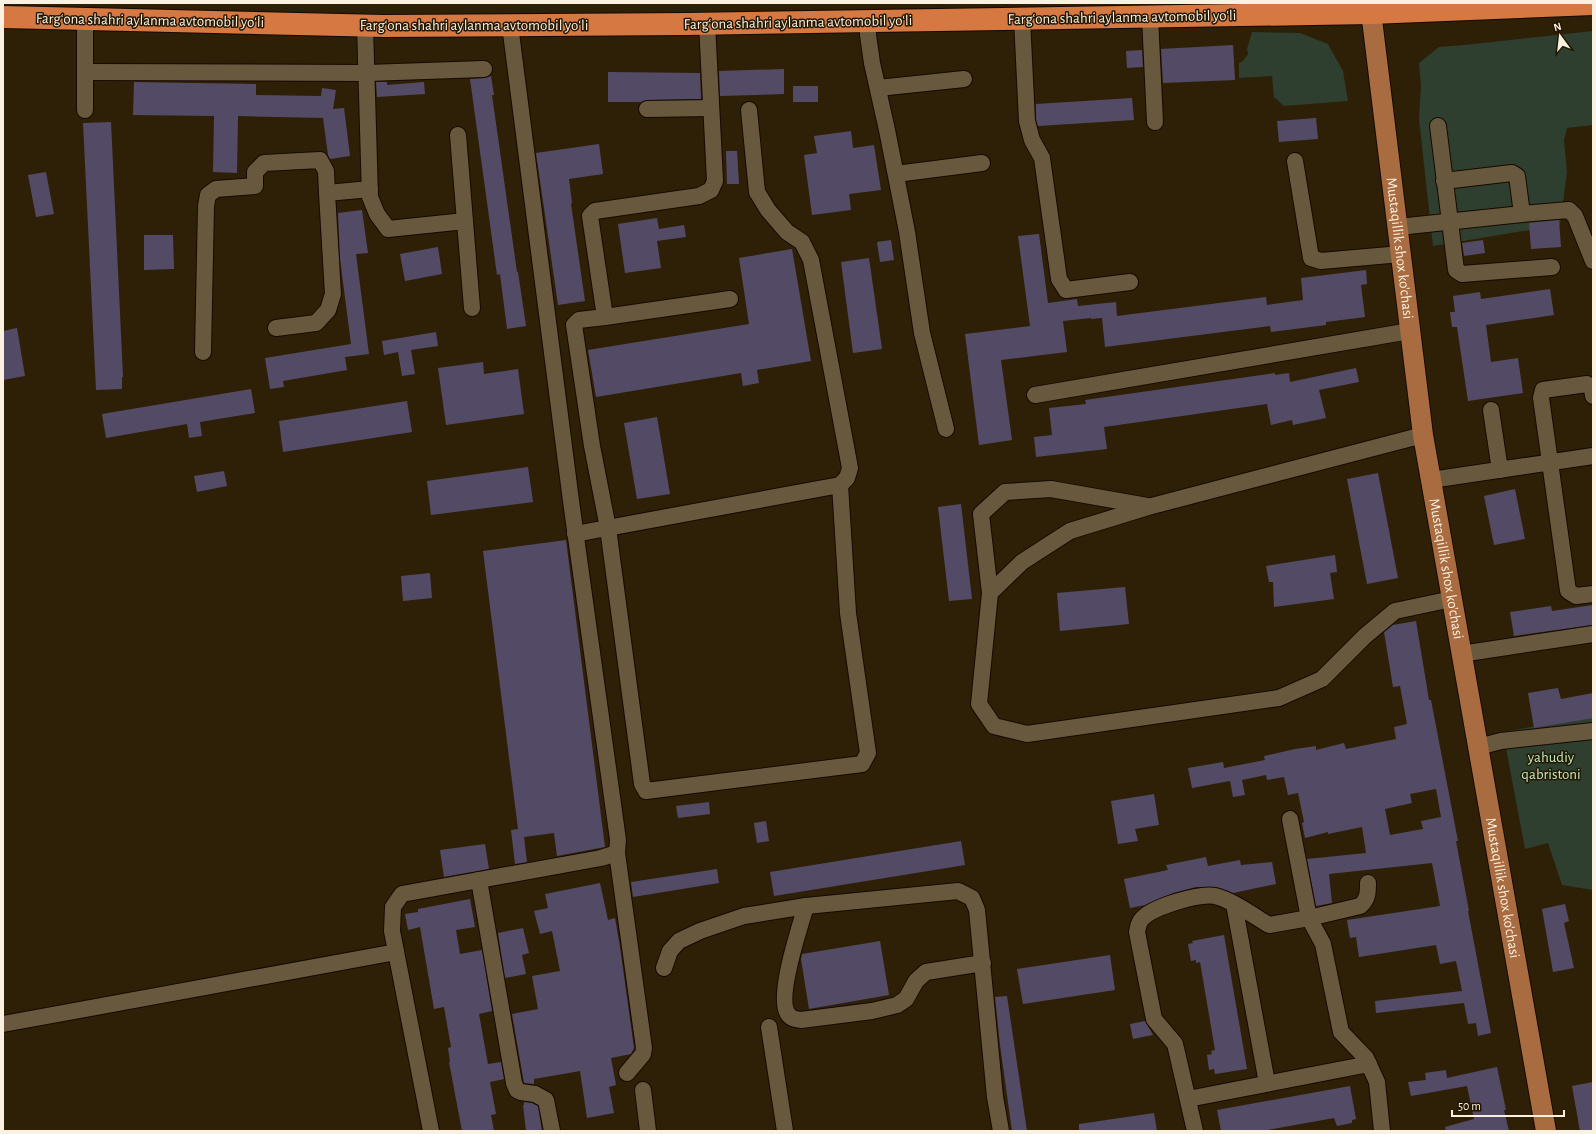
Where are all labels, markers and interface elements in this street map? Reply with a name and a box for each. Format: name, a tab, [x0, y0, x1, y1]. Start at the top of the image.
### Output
street label: Fargʻona shahri aylanma avtomobil yoʻli	[1008, 8, 1236, 27]
street label: Fargʻona shahri aylanma avtomobil yoʻli	[36, 11, 264, 30]
street label: Fargʻona shahri aylanma avtomobil yoʻli	[684, 13, 912, 32]
north arrow	[1540, 16, 1580, 56]
street label: Fargʻona shahri aylanma avtomobil yoʻli	[360, 18, 588, 33]
text: N	[1552, 21, 1563, 33]
street label: Mustaqillik shox ko'chasi	[1383, 177, 1416, 320]
street label: Mustaqillik shox ko'chasi	[1426, 497, 1466, 640]
park label: yahudiy qabristoni	[1521, 750, 1581, 782]
street label: Mustaqillik shox ko'chasi	[1483, 816, 1522, 959]
scale bar	[1452, 1092, 1564, 1118]
text: 50 m	[1458, 1100, 1481, 1112]

